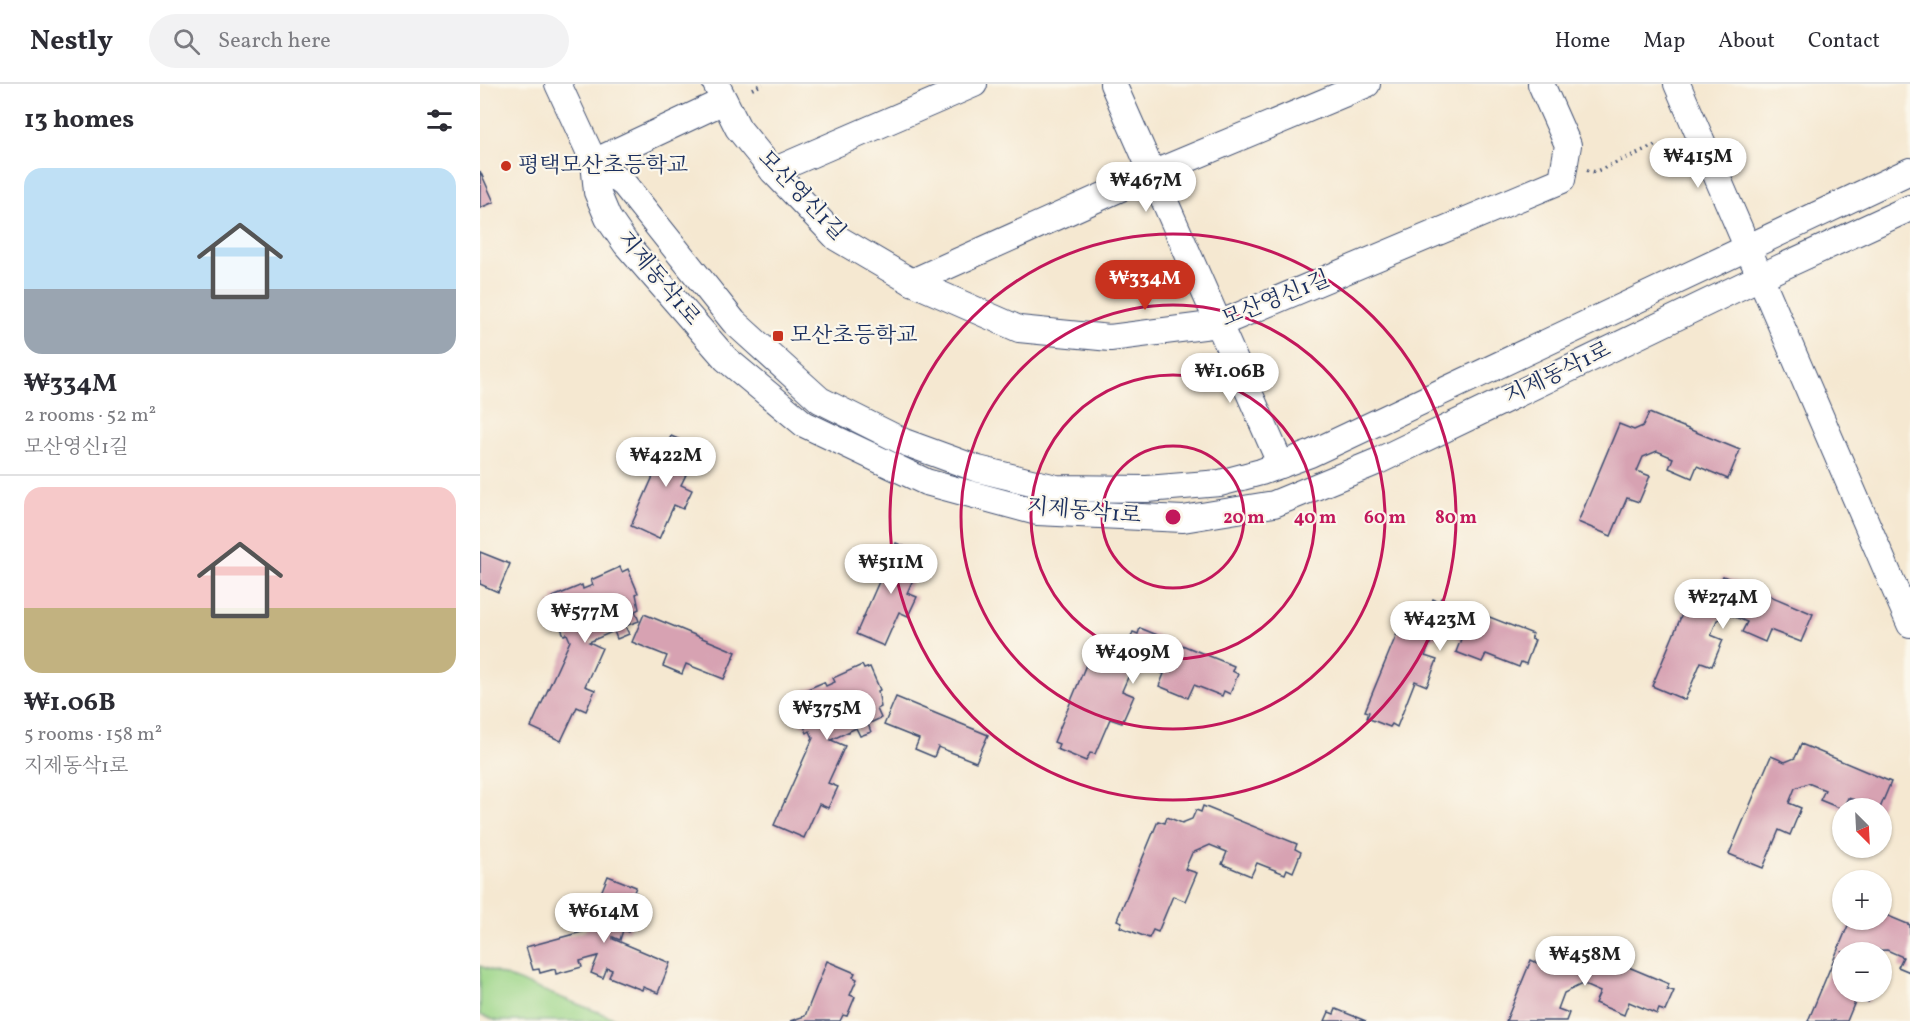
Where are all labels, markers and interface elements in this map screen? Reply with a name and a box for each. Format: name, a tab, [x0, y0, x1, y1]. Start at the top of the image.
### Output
search box	[149, 14, 569, 68]
text: Nestly	[30, 22, 113, 61]
icon: search	[170, 25, 203, 58]
text: Search here	[218, 26, 331, 57]
text: Home	[1555, 27, 1610, 56]
text: Map	[1643, 27, 1685, 56]
text: About	[1718, 27, 1775, 56]
text: Contact	[1808, 27, 1880, 56]
text: 13 homes	[24, 102, 134, 138]
icon: filters	[423, 104, 456, 137]
pin: ₩415M	[1656, 138, 1740, 189]
text: ₩415M	[1664, 143, 1732, 171]
street label: 모산영신1길	[750, 144, 852, 248]
place label: 평택모산초등학교	[518, 151, 688, 182]
marker: 평택모산초등학교	[499, 159, 513, 173]
pin: ₩467M	[1104, 162, 1188, 213]
text: ₩467M	[1110, 167, 1182, 195]
icon: home	[186, 207, 294, 315]
street label: 지제동삭1로	[609, 225, 707, 333]
pin: ₩334M	[1103, 260, 1187, 311]
street label: 모산영신1길	[1217, 264, 1335, 336]
text: ₩334M	[1109, 265, 1181, 293]
place label: 모산초등학교	[790, 321, 918, 352]
marker: 모산초등학교	[771, 329, 785, 343]
street label: 지제동삭1로	[1500, 335, 1616, 413]
pin: ₩1.06B	[1181, 353, 1279, 404]
text: ₩1.06B	[1195, 358, 1265, 386]
text: ₩334M	[24, 366, 117, 402]
text: 2 rooms · 52 m²	[24, 402, 156, 430]
text: 모산영신1길	[24, 434, 128, 462]
pin: ₩422M	[624, 437, 708, 488]
text: ₩422M	[630, 442, 702, 470]
street label: 지제동삭1로	[1025, 492, 1143, 532]
text: 20 m	[1223, 506, 1265, 531]
text: 40 m	[1294, 506, 1336, 531]
text: 60 m	[1364, 506, 1406, 531]
text: 80 m	[1435, 506, 1477, 531]
centre of rings	[1163, 507, 1183, 527]
icon: home	[186, 526, 294, 634]
pin: ₩511M	[849, 544, 933, 595]
text: ₩511M	[859, 549, 923, 577]
pin: ₩274M	[1681, 579, 1765, 630]
text: ₩274M	[1688, 584, 1758, 612]
pin: ₩577M	[543, 593, 627, 644]
text: ₩577M	[551, 598, 619, 626]
pin: ₩423M	[1398, 601, 1482, 652]
text: ₩423M	[1404, 606, 1476, 634]
pin: ₩409M	[1091, 634, 1175, 685]
text: ₩409M	[1096, 639, 1170, 667]
text: ₩1.06B	[24, 685, 116, 721]
pin: ₩375M	[785, 690, 869, 741]
text: ₩375M	[793, 695, 861, 723]
text: 5 rooms · 158 m²	[24, 721, 162, 749]
text: 지제동삭1로	[24, 753, 128, 781]
north arrow	[1832, 798, 1892, 858]
map controls	[1832, 798, 1892, 1002]
button: +	[1832, 870, 1892, 930]
pin: ₩614M	[562, 893, 646, 944]
text: ₩614M	[569, 898, 639, 926]
pin: ₩458M	[1543, 936, 1627, 987]
text: ₩458M	[1549, 941, 1621, 969]
button: −	[1832, 942, 1892, 1002]

